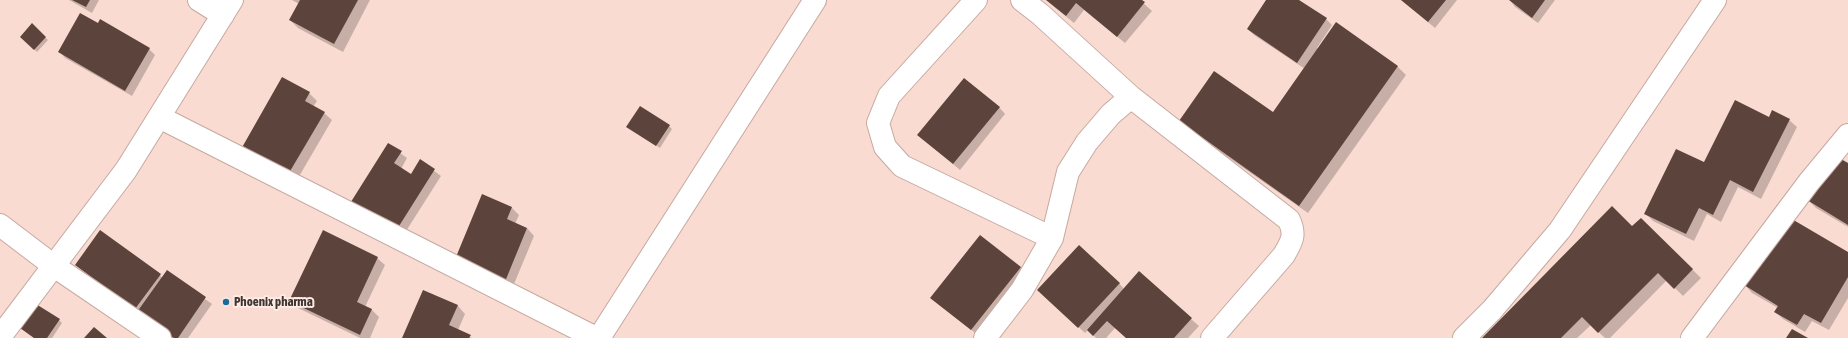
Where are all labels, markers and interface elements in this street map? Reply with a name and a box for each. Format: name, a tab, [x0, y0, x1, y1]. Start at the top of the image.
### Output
place label: Phoenix pharma	[234, 294, 313, 310]
marker: Phoenix pharma	[221, 297, 231, 307]

